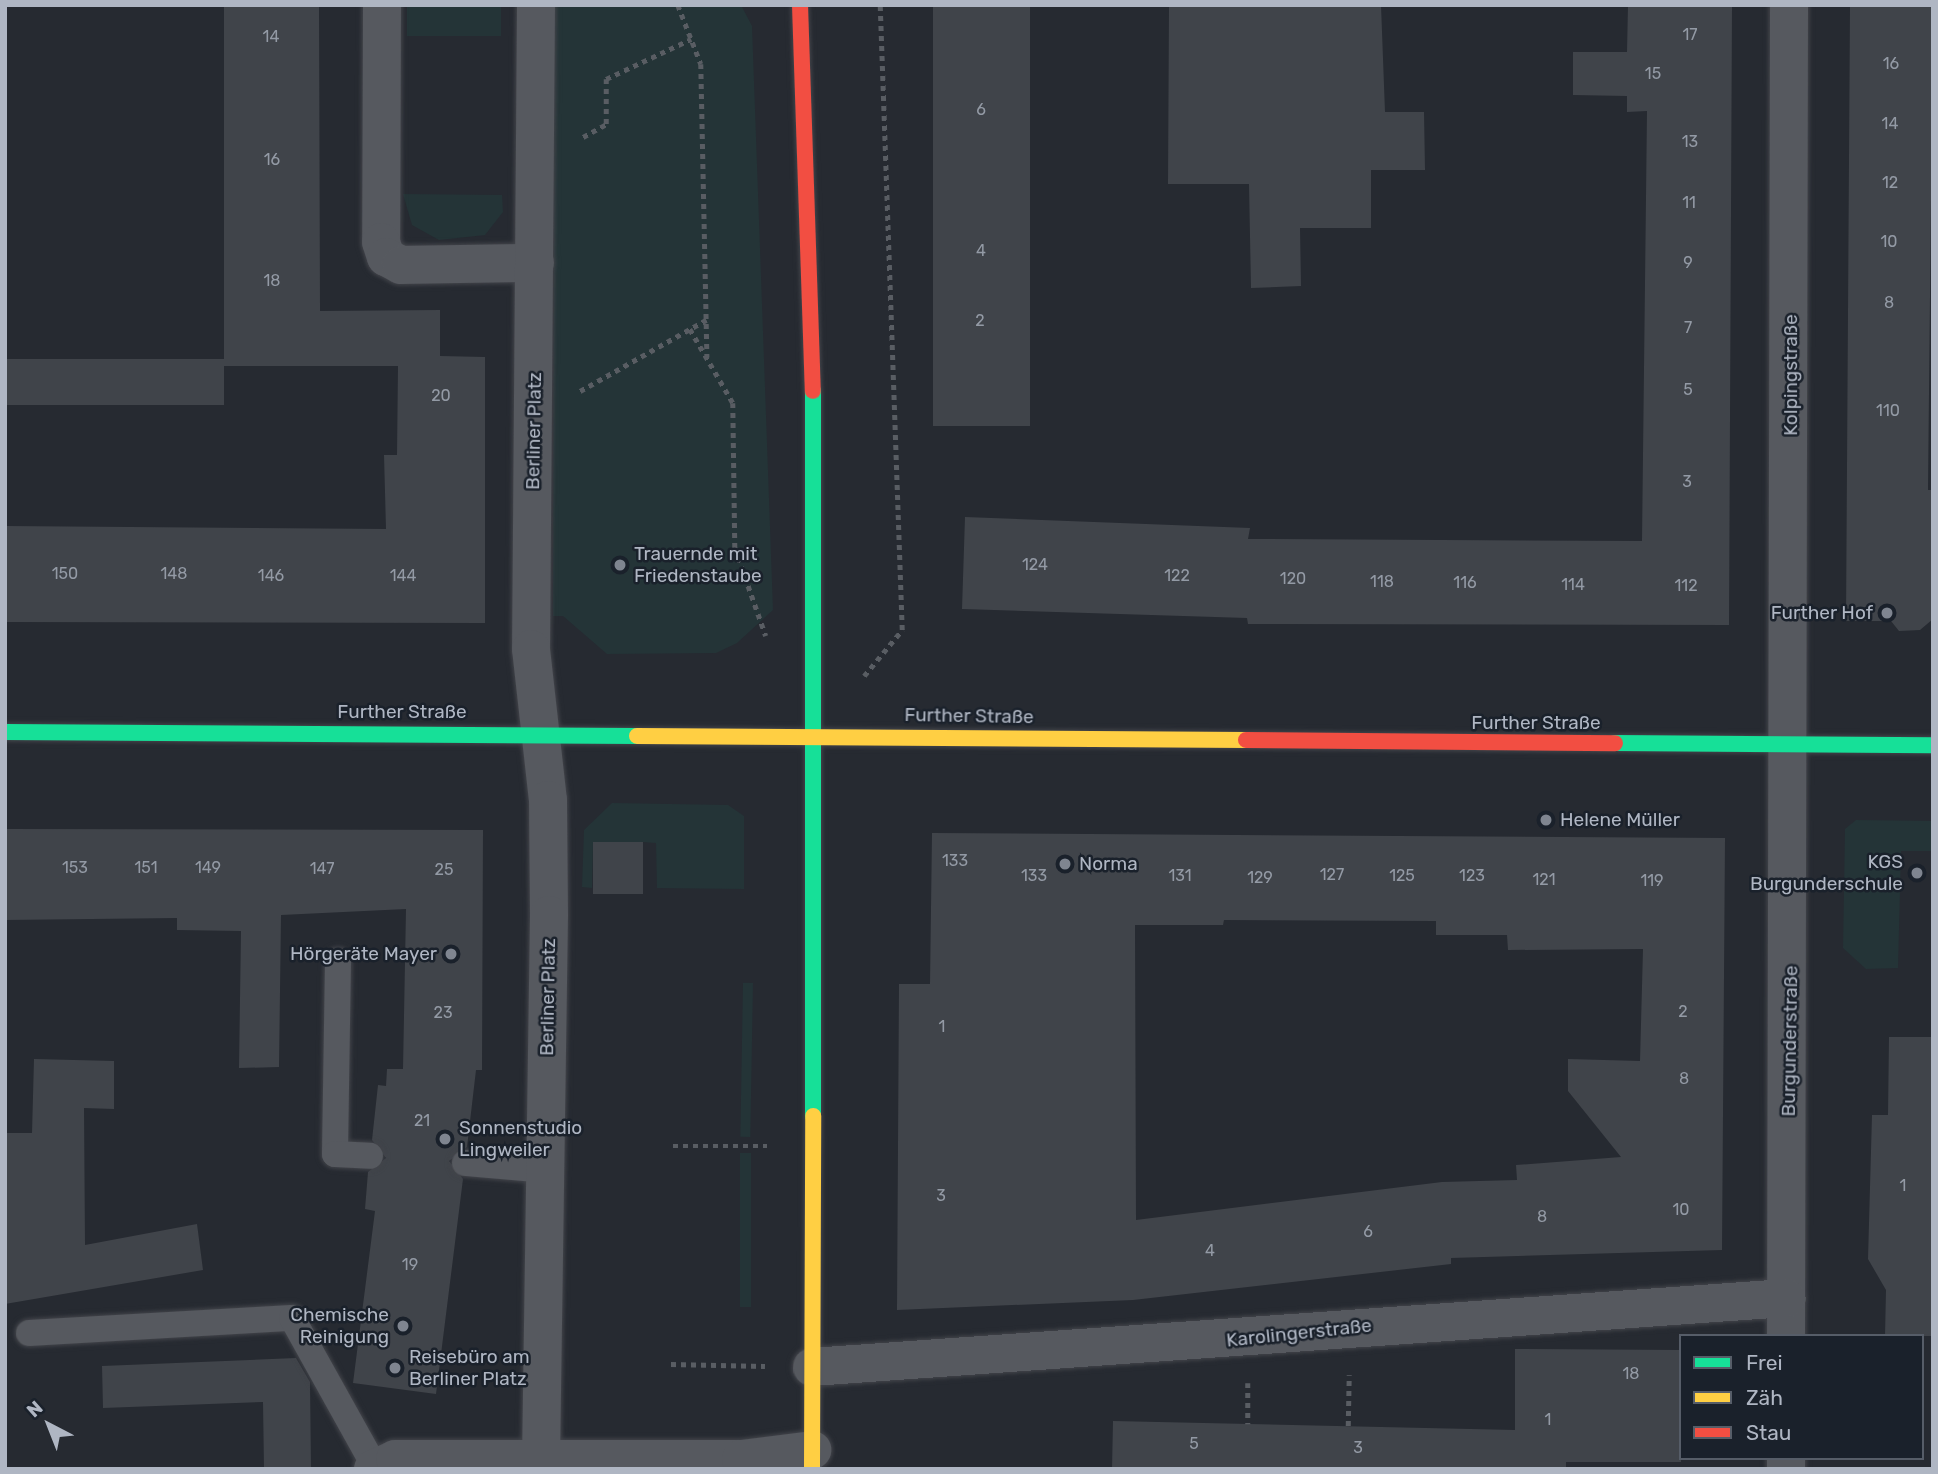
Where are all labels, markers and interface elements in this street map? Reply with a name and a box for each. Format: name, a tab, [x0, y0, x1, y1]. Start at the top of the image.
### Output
house number: 17	[1682, 25, 1698, 45]
house number: 14	[263, 27, 279, 47]
house number: 16	[1883, 54, 1899, 74]
house number: 15	[1645, 64, 1661, 84]
house number: 6	[976, 100, 986, 120]
house number: 14	[1882, 114, 1898, 134]
house number: 13	[1682, 132, 1698, 152]
house number: 16	[264, 150, 280, 170]
house number: 12	[1882, 173, 1898, 193]
house number: 11	[1682, 193, 1696, 213]
house number: 10	[1880, 232, 1898, 252]
house number: 4	[976, 241, 986, 261]
house number: 9	[1683, 253, 1693, 273]
house number: 18	[263, 271, 281, 291]
house number: 8	[1884, 293, 1894, 313]
house number: 2	[975, 311, 985, 331]
street label: Kolpingstraße	[1780, 314, 1802, 436]
house number: 7	[1684, 318, 1692, 338]
street label: Berliner Platz	[522, 372, 546, 490]
house number: 5	[1683, 380, 1693, 400]
house number: 20	[431, 386, 451, 406]
house number: 110	[1876, 401, 1900, 421]
house number: 3	[1682, 472, 1692, 492]
place label: Trauernde mit Friedenstaube	[634, 543, 762, 587]
house number: 124	[1022, 555, 1048, 575]
marker: Trauernde mit Friedenstaube	[612, 557, 628, 573]
house number: 150	[52, 564, 78, 584]
house number: 148	[161, 564, 187, 584]
house number: 146	[258, 566, 284, 586]
house number: 144	[390, 566, 416, 586]
house number: 122	[1164, 566, 1190, 586]
house number: 120	[1280, 569, 1306, 589]
house number: 118	[1370, 572, 1394, 592]
house number: 116	[1453, 573, 1477, 593]
house number: 114	[1561, 575, 1585, 595]
house number: 112	[1674, 576, 1698, 596]
place label: Further Hof	[1770, 602, 1873, 624]
marker: Further Hof	[1879, 605, 1895, 621]
street label: Further Straße	[337, 701, 467, 723]
street label: Further Straße	[904, 703, 1034, 729]
street label: Further Straße	[1471, 712, 1601, 734]
place label: Helene Müller	[1560, 809, 1680, 831]
marker: Helene Müller	[1538, 812, 1554, 828]
house number: 133	[942, 851, 968, 871]
place label: KGS Burgunderschule	[1750, 851, 1903, 895]
place label: Norma	[1079, 853, 1138, 875]
marker: Norma	[1057, 856, 1073, 872]
house number: 153	[62, 858, 88, 878]
house number: 151	[135, 858, 157, 878]
house number: 149	[195, 858, 221, 878]
house number: 147	[310, 859, 334, 879]
house number: 25	[435, 860, 453, 880]
house number: 127	[1320, 865, 1344, 885]
marker: KGS Burgunderschule	[1909, 865, 1925, 881]
house number: 133	[1021, 866, 1047, 886]
house number: 131	[1168, 866, 1192, 886]
house number: 125	[1389, 866, 1415, 886]
house number: 123	[1459, 866, 1485, 886]
house number: 129	[1247, 868, 1273, 888]
house number: 121	[1532, 870, 1556, 890]
house number: 119	[1640, 871, 1664, 891]
street label: Berliner Platz	[536, 938, 560, 1056]
place label: Hörgeräte Mayer	[290, 943, 437, 965]
marker: Hörgeräte Mayer	[443, 946, 459, 962]
street label: Burgunderstraße	[1777, 965, 1803, 1117]
house number: 2	[1678, 1002, 1688, 1022]
house number: 23	[433, 1003, 453, 1023]
house number: 1	[939, 1017, 945, 1037]
house number: 8	[1679, 1069, 1689, 1089]
house number: 21	[414, 1111, 430, 1131]
place label: Sonnenstudio Lingweiler	[459, 1117, 582, 1161]
marker: Sonnenstudio Lingweiler	[437, 1131, 453, 1147]
house number: 1	[1900, 1176, 1906, 1196]
house number: 3	[936, 1186, 946, 1206]
house number: 10	[1672, 1200, 1690, 1220]
house number: 8	[1537, 1207, 1547, 1227]
house number: 6	[1363, 1222, 1373, 1242]
house number: 4	[1205, 1241, 1215, 1261]
house number: 19	[402, 1255, 418, 1275]
place label: Chemische Reinigung	[290, 1304, 389, 1348]
street label: Karolingerstraße	[1225, 1314, 1373, 1352]
marker: Chemische Reinigung	[395, 1318, 411, 1334]
legend	[1679, 1334, 1924, 1460]
place label: Reisebüro am Berliner Platz	[409, 1346, 530, 1390]
text: Frei	[1746, 1350, 1783, 1375]
marker: Reisebüro am Berliner Platz	[387, 1360, 403, 1376]
house number: 18	[1622, 1364, 1640, 1384]
text: Zäh	[1746, 1385, 1783, 1410]
north arrow	[14, 1390, 84, 1460]
text: N	[22, 1396, 47, 1422]
house number: 1	[1545, 1410, 1551, 1430]
text: Stau	[1746, 1420, 1792, 1445]
house number: 5	[1189, 1434, 1199, 1454]
house number: 3	[1353, 1438, 1363, 1458]

